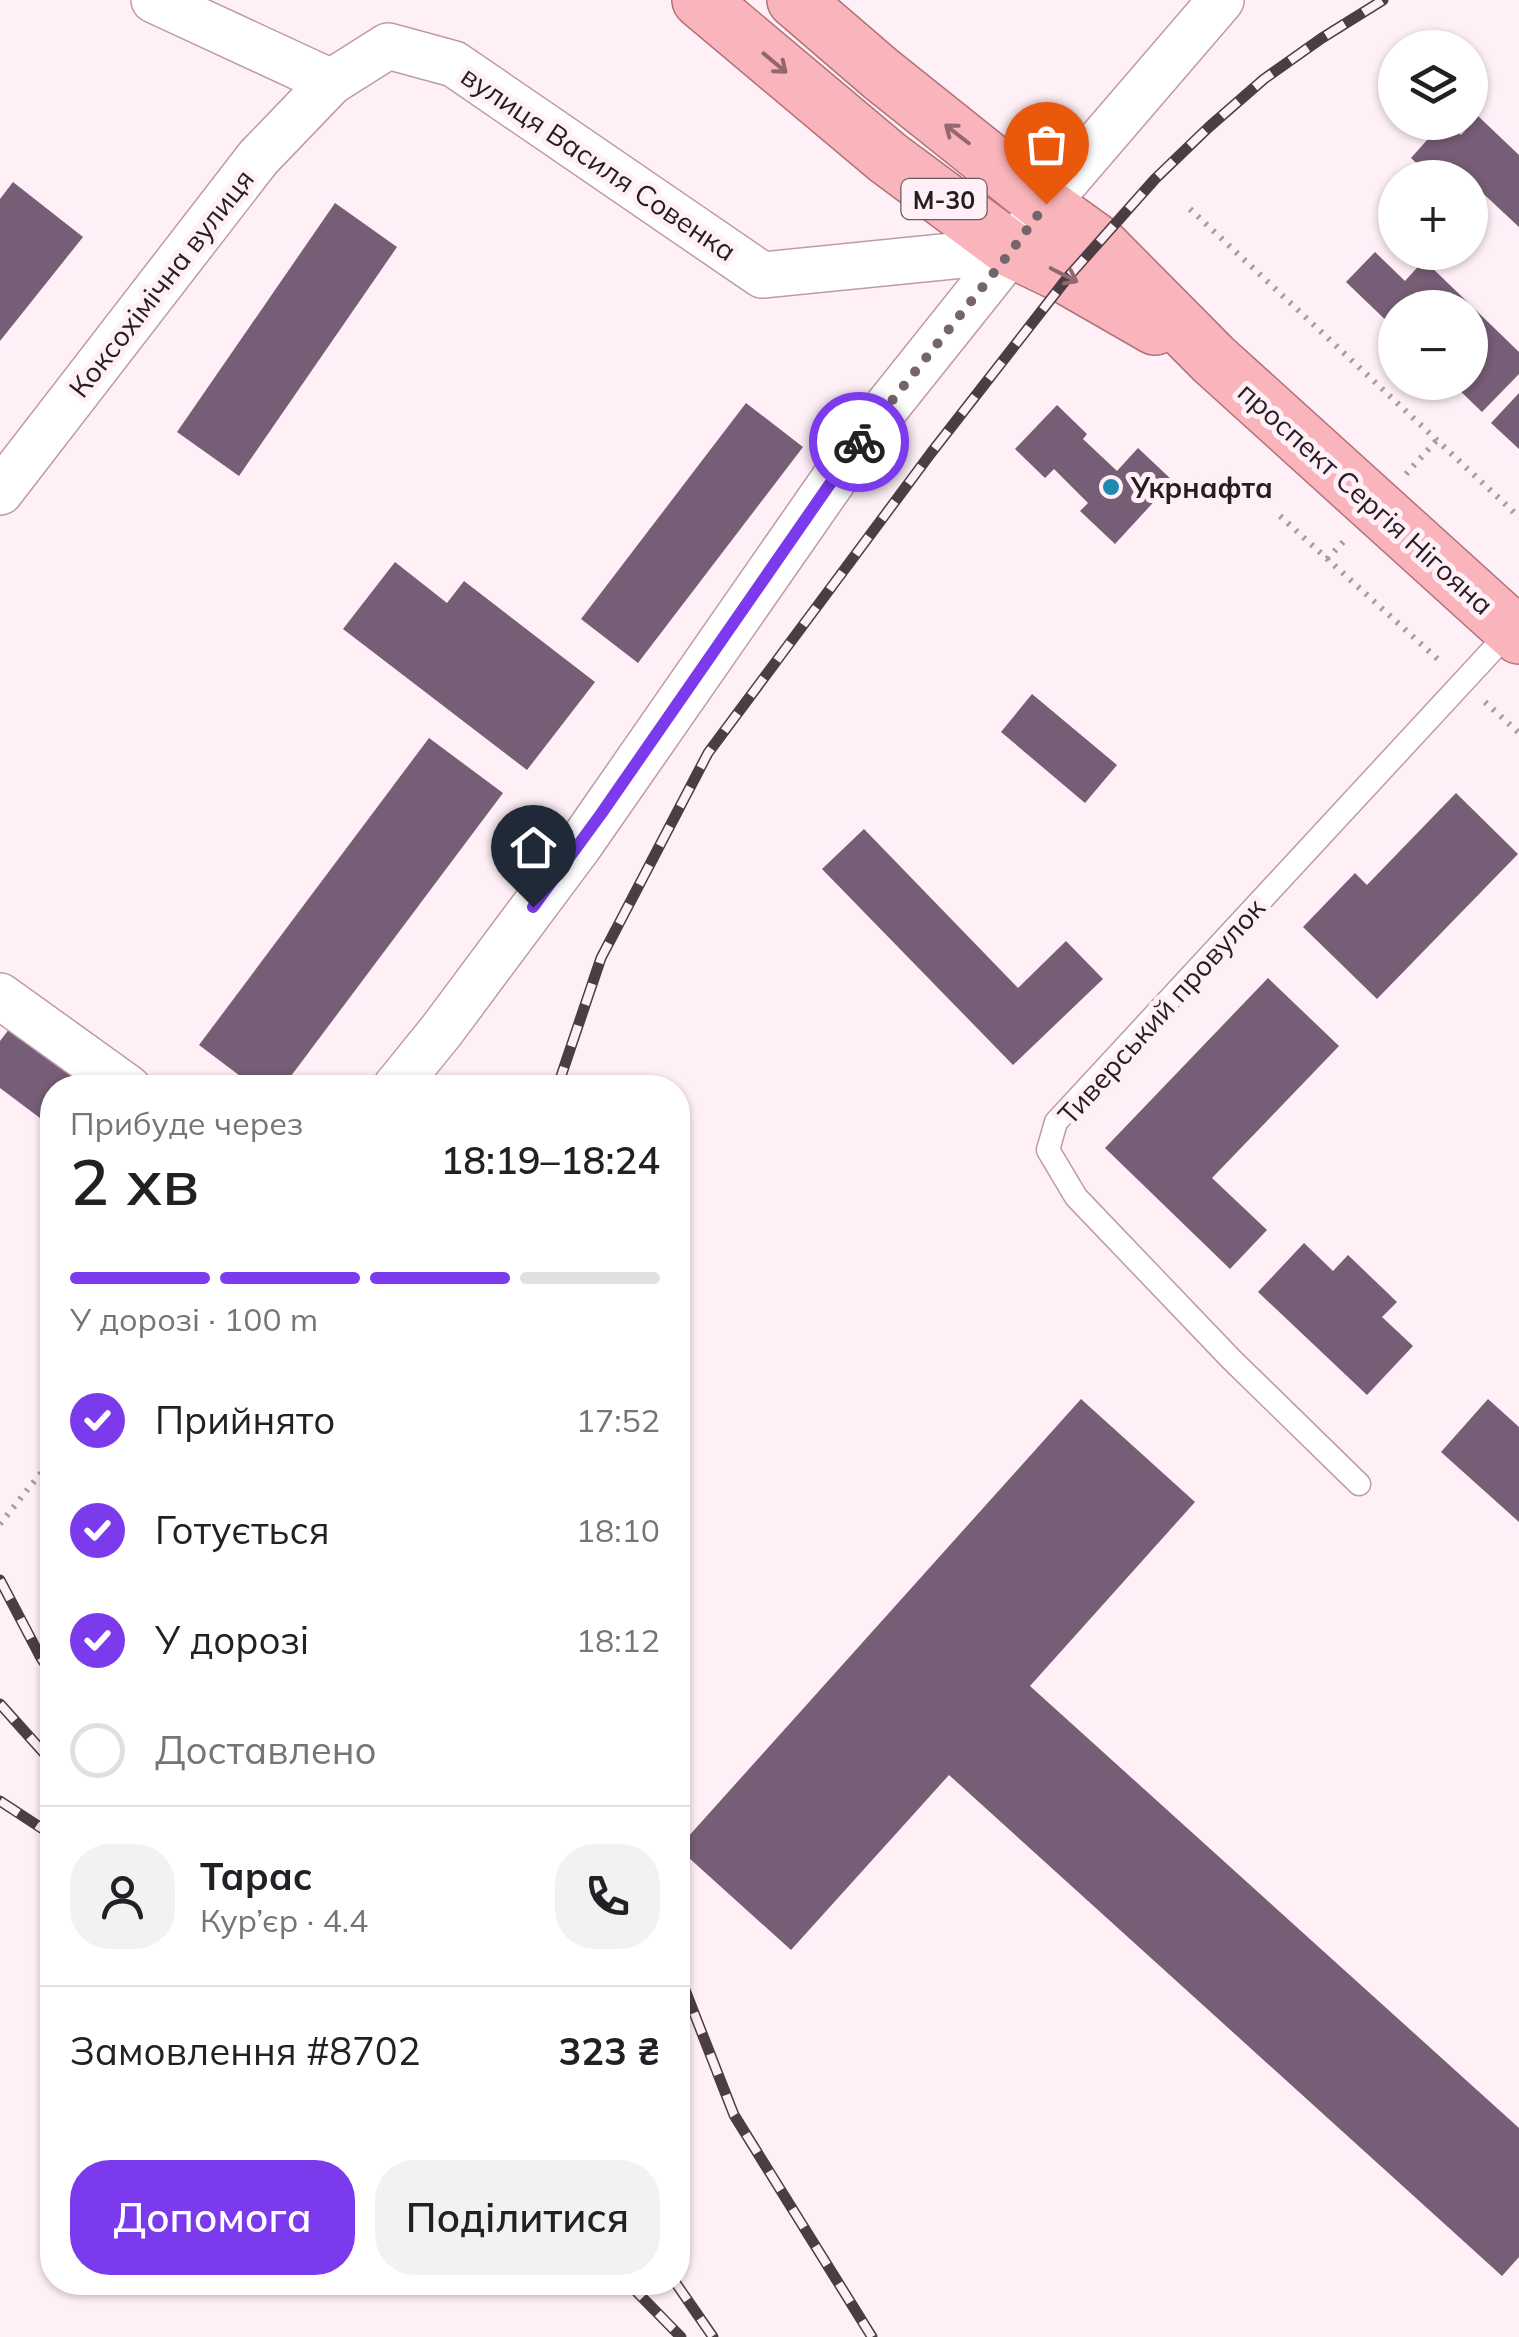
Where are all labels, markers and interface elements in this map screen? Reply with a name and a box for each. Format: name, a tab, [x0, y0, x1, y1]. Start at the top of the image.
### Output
map controls	[1378, 30, 1488, 400]
button: layers	[1378, 30, 1488, 140]
one-way arrow	[761, 52, 787, 74]
street label: вулиця Василя Совенка	[455, 58, 743, 268]
pin	[1004, 102, 1089, 205]
icon: bag	[1019, 117, 1074, 172]
one-way arrow	[944, 124, 971, 145]
button: +	[1378, 160, 1488, 270]
street label: Коксохімічна вулиця	[61, 162, 261, 404]
road number: М-30	[902, 179, 986, 219]
one-way arrow	[1048, 266, 1078, 285]
button: −	[1378, 290, 1488, 400]
street label: проспект Сергія Нігояна	[1231, 374, 1501, 622]
courier	[809, 392, 909, 492]
icon: bike	[832, 415, 887, 470]
place label: Укрнафта	[1130, 470, 1273, 505]
marker: Укрнафта	[1100, 476, 1122, 498]
pin	[491, 805, 576, 908]
icon: home	[506, 820, 561, 875]
street label: Тиверський провулок	[1050, 890, 1273, 1131]
text: Прибуде через	[70, 1103, 303, 1143]
text: 18:19–18:24	[440, 1136, 660, 1184]
text: 2 хв	[70, 1140, 199, 1221]
text: У дорозі · 100 m	[70, 1299, 318, 1339]
icon: check	[70, 1393, 125, 1448]
text: Прийнято	[155, 1396, 335, 1444]
text: 17:52	[576, 1400, 660, 1440]
icon: check	[70, 1503, 125, 1558]
text: Готується	[155, 1506, 330, 1554]
text: 18:10	[576, 1510, 660, 1550]
icon: check	[70, 1613, 125, 1668]
text: У дорозі	[155, 1616, 309, 1664]
text: 18:12	[576, 1620, 660, 1660]
text: Доставлено	[155, 1726, 377, 1774]
button: person	[70, 1844, 175, 1949]
button: phone	[555, 1844, 660, 1949]
text: Тарас	[200, 1852, 313, 1900]
text: Кур’єр · 4.4	[200, 1900, 368, 1940]
text: Замовлення #8702	[70, 2027, 420, 2075]
text: 323 ₴	[558, 2027, 660, 2075]
button: Допомога	[70, 2160, 355, 2275]
button: Поділитися	[375, 2160, 660, 2275]

